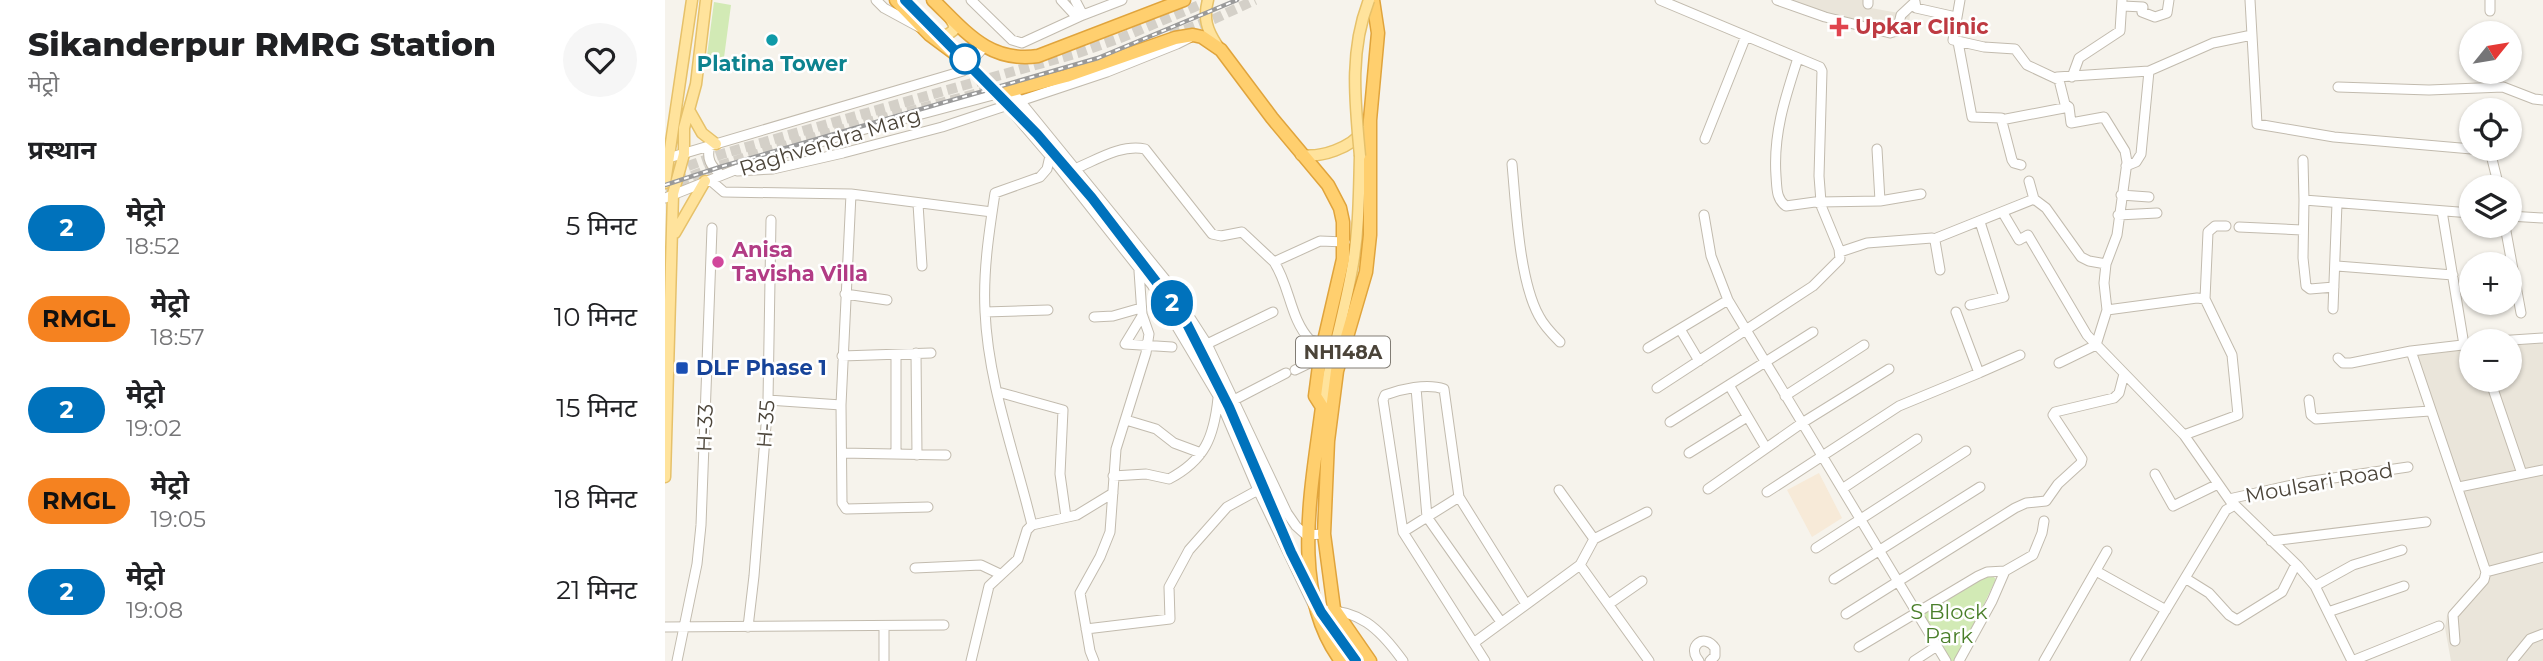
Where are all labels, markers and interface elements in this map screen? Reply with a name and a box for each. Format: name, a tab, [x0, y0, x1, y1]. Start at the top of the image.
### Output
place label: Upkar Clinic	[1855, 14, 1989, 39]
marker: Upkar Clinic	[1829, 17, 1849, 37]
north arrow	[2459, 21, 2522, 84]
map controls	[2459, 21, 2522, 392]
button: heart	[563, 23, 637, 97]
text: Sikanderpur RMRG Station	[28, 24, 496, 64]
marker: Platina Tower	[764, 32, 780, 48]
unlabelled marker	[950, 44, 980, 74]
place label: Platina Tower	[697, 51, 847, 76]
text: मेट्रो	[28, 70, 59, 98]
button: locate	[2459, 98, 2522, 161]
street label: Raghvendra Marg	[736, 102, 924, 181]
text: प्रस्थान	[28, 134, 96, 166]
button: layers	[2459, 175, 2522, 238]
text: मेट्रो	[126, 196, 165, 228]
text: 5 मिनट	[566, 210, 637, 242]
text: 2	[59, 213, 74, 242]
text: 18:52	[126, 232, 180, 260]
place label: Anisa Tavisha Villa	[731, 237, 868, 286]
button: +	[2459, 252, 2522, 315]
marker: Anisa Tavisha Villa	[710, 254, 726, 270]
line badge: 2	[1149, 280, 1195, 326]
text: मेट्रो	[151, 287, 189, 319]
text: 2	[1165, 288, 1179, 317]
text: 10 मिनट	[554, 301, 637, 333]
text: RMGL	[42, 304, 116, 333]
text: 18:57	[151, 323, 205, 351]
button: −	[2459, 329, 2522, 392]
road number: NH148A	[1296, 336, 1390, 368]
place label: DLF Phase 1	[696, 355, 827, 380]
marker: DLF Phase 1	[674, 360, 690, 376]
text: मेट्रो	[126, 378, 165, 410]
text: 15 मिनट	[556, 392, 637, 424]
text: 2	[59, 395, 74, 424]
street label: H-35	[751, 399, 780, 449]
street label: H-33	[691, 403, 718, 453]
text: 19:02	[126, 414, 181, 442]
street label: Moulsari Road	[2243, 457, 2395, 508]
text: मेट्रो	[151, 469, 189, 501]
text: 18 मिनट	[554, 483, 637, 515]
text: RMGL	[42, 486, 116, 515]
text: 19:05	[151, 505, 206, 533]
text: मेट्रो	[126, 560, 165, 592]
text: 21 मिनट	[556, 574, 637, 606]
text: 2	[59, 577, 74, 606]
text: 19:08	[126, 596, 183, 624]
park label: S Block Park	[1910, 599, 1988, 648]

